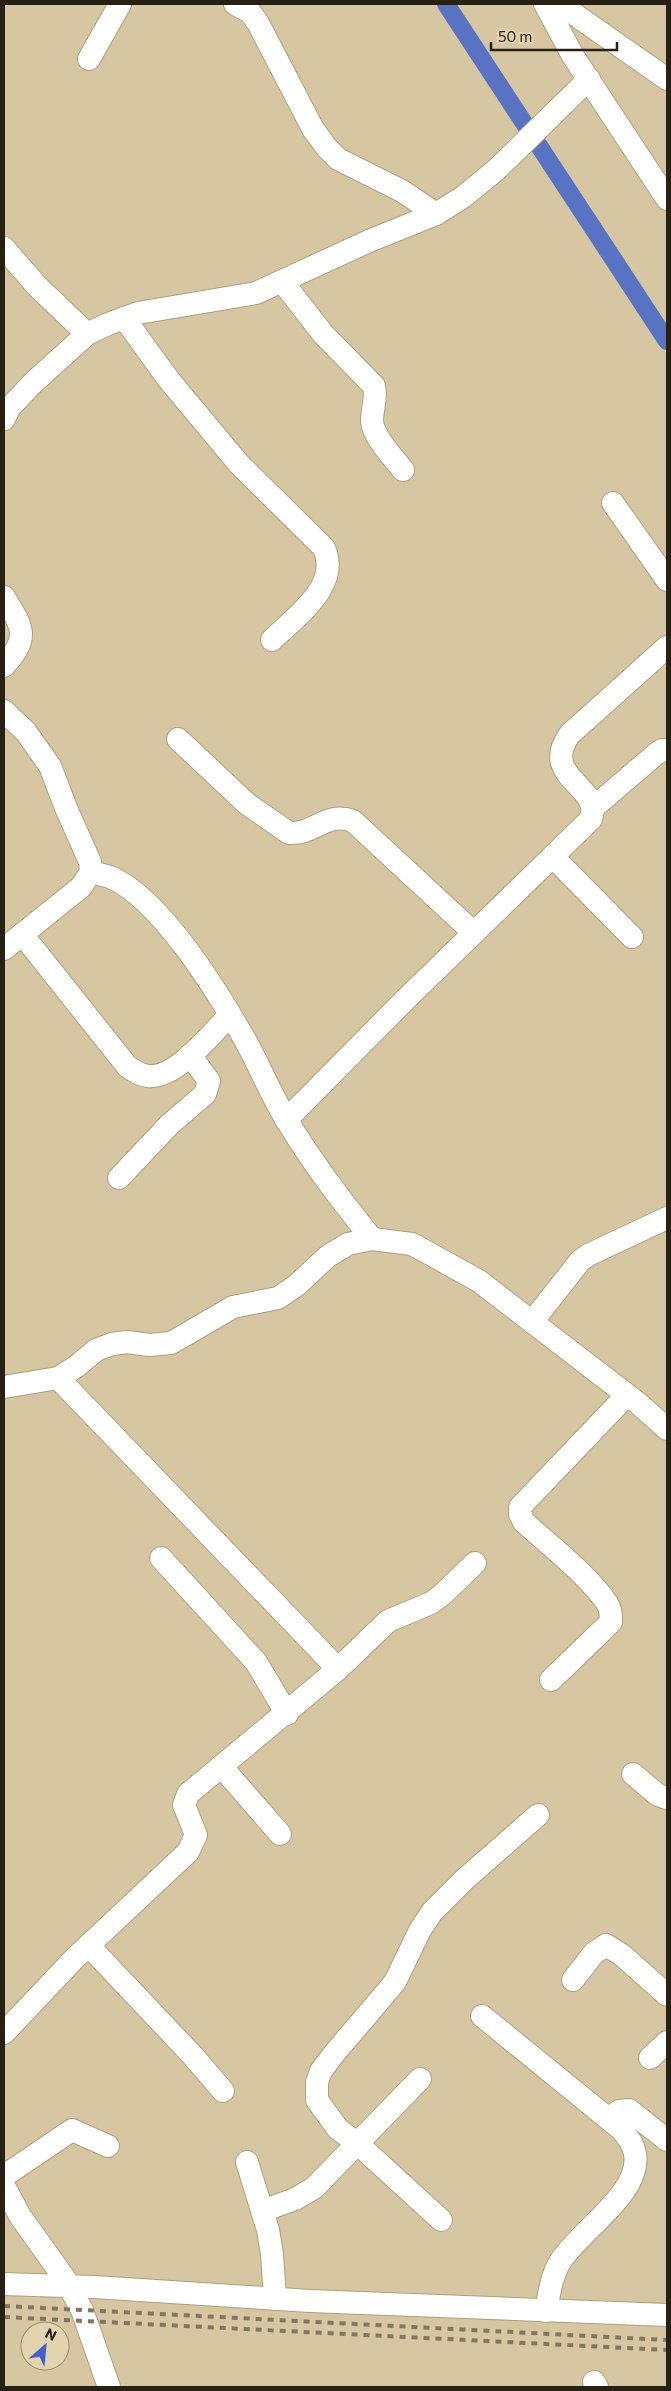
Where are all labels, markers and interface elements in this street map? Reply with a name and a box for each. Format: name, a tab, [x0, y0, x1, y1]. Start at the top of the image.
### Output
scale bar	[491, 20, 617, 52]
text: 50 m	[498, 27, 532, 45]
north arrow	[20, 2321, 70, 2371]
text: N	[43, 2324, 60, 2344]

